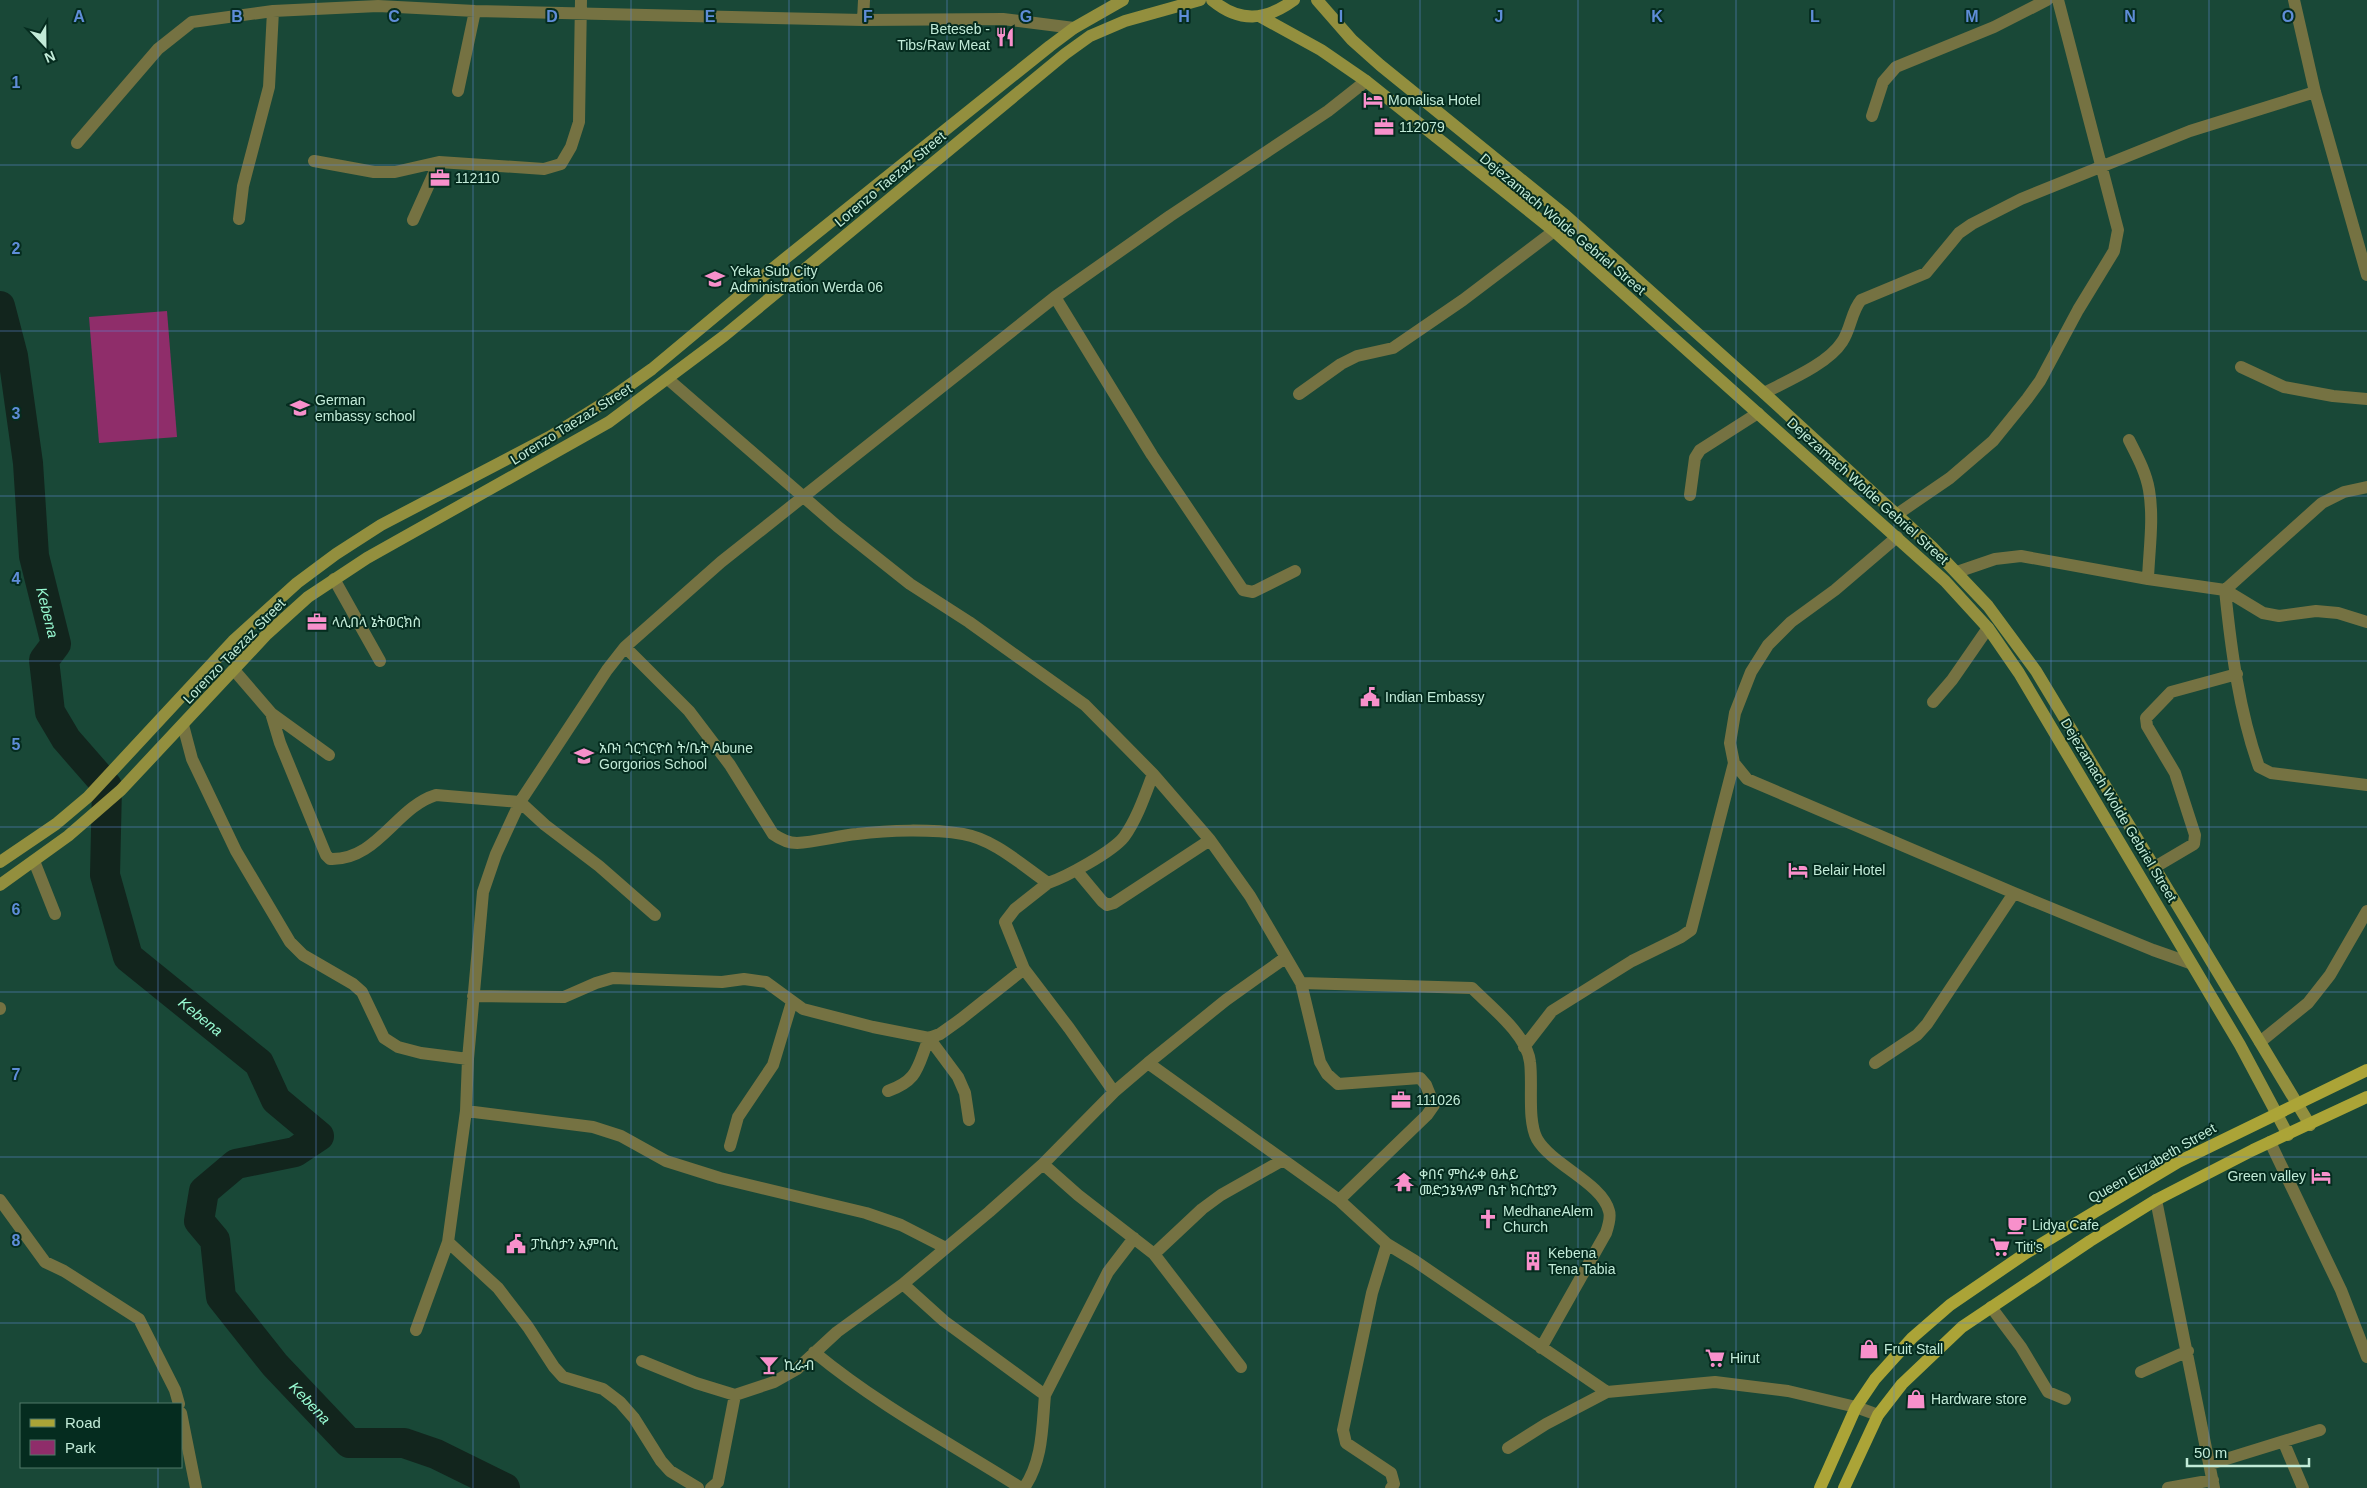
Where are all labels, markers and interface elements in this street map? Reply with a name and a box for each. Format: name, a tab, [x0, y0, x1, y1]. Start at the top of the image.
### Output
text: A	[73, 8, 85, 25]
text: B	[231, 8, 243, 25]
text: C	[388, 8, 400, 25]
text: D	[546, 8, 558, 25]
text: E	[705, 8, 716, 25]
text: F	[863, 8, 873, 25]
text: G	[1020, 8, 1032, 25]
text: H	[1178, 8, 1190, 25]
text: I	[1339, 8, 1343, 25]
text: J	[1495, 8, 1503, 25]
text: K	[1651, 8, 1663, 25]
text: L	[1810, 8, 1820, 25]
text: M	[1965, 8, 1979, 25]
text: N	[2124, 8, 2136, 25]
text: O	[2282, 8, 2294, 25]
north arrow	[20, 20, 70, 70]
place label: Beteseb - Tibs/Raw Meat	[897, 21, 990, 53]
restaurant icon: Beteseb - Tibs/Raw Meat	[994, 26, 1016, 48]
text: N	[42, 48, 58, 66]
text: 1	[12, 74, 21, 91]
hotel icon: Monalisa Hotel	[1362, 89, 1384, 111]
place label: Monalisa Hotel	[1388, 92, 1481, 108]
office icon: 112079	[1373, 116, 1395, 138]
place label: 112079	[1399, 119, 1445, 135]
street label: Lorenzo Taezaz Street	[831, 128, 949, 230]
street label: Dejezamach Wolde Gebriel Street	[1477, 150, 1649, 298]
office icon: 112110	[429, 167, 451, 189]
place label: 112110	[455, 170, 500, 186]
text: 2	[12, 240, 21, 257]
place label: Yeka Sub City Administration Werda 06	[730, 263, 883, 295]
school or university icon: Yeka Sub City Administration Werda 06	[704, 268, 726, 290]
street label: Lorenzo Taezaz Street	[507, 380, 635, 468]
place label: German embassy school	[315, 392, 415, 424]
school or university icon: German embassy school	[289, 397, 311, 419]
text: 3	[12, 405, 21, 422]
street label: Dejezamach Wolde Gebriel Street	[1784, 414, 1952, 568]
text: 4	[12, 570, 21, 587]
water label: Kebena	[34, 585, 63, 640]
street label: Lorenzo Taezaz Street	[180, 595, 288, 707]
office icon: ላሊበላ ኔትወርክስ	[306, 611, 328, 633]
place label: ላሊበላ ኔትወርክስ	[332, 614, 421, 630]
public building icon: Indian Embassy	[1359, 686, 1381, 708]
place label: Indian Embassy	[1385, 689, 1485, 705]
street label: Dejezamach Wolde Gebriel Street	[2058, 715, 2180, 905]
text: 5	[12, 736, 21, 753]
place label: አቡነ ጎርጎርዮስ ት/ቤት Abune Gorgorios School	[599, 740, 753, 772]
school or university icon: አቡነ ጎርጎርዮስ ት/ቤት Abune Gorgorios School	[573, 745, 595, 767]
hotel icon: Belair Hotel	[1787, 859, 1809, 881]
place label: Belair Hotel	[1813, 862, 1885, 878]
text: 6	[12, 901, 21, 918]
water label: Kebena	[176, 993, 227, 1039]
text: 7	[12, 1066, 21, 1083]
office icon: 111026	[1390, 1089, 1412, 1111]
place label: 111026	[1416, 1092, 1461, 1108]
street label: Queen Elizabeth Street	[2085, 1120, 2219, 1206]
hotel icon: Green valley	[2310, 1165, 2332, 1187]
place label: ቀበና ምስራቀ ፀሐይ መድኃኔዓለም ቤተ ክርስቲያን	[1419, 1166, 1557, 1198]
place label: Green valley	[2227, 1168, 2306, 1184]
temple icon: ቀበና ምስራቀ ፀሐይ መድኃኔዓለም ቤተ ክርስቲያን	[1393, 1171, 1415, 1193]
place label: MedhaneAlem Church	[1503, 1203, 1593, 1235]
church icon: MedhaneAlem Church	[1477, 1208, 1499, 1230]
cafe icon: Lidya Cafe	[2006, 1214, 2028, 1236]
place label: Lidya Cafe	[2032, 1217, 2099, 1233]
text: 8	[12, 1232, 21, 1249]
public building icon: ፓኪስታን ኢምባሲ	[505, 1233, 527, 1255]
place label: ፓኪስታን ኢምባሲ	[531, 1236, 619, 1252]
supermarket icon: Titi's	[1989, 1236, 2011, 1258]
place label: Titi's	[2015, 1239, 2043, 1255]
place label: Kebena Tena Tabia	[1548, 1245, 1616, 1277]
building icon: Kebena Tena Tabia	[1522, 1250, 1544, 1272]
shop icon: Fruit Stall	[1858, 1338, 1880, 1360]
place label: Fruit Stall	[1884, 1341, 1943, 1357]
supermarket icon: Hirut	[1704, 1347, 1726, 1369]
place label: Hirut	[1730, 1350, 1760, 1366]
bar icon: ኪራብ	[758, 1354, 780, 1376]
place label: ኪራብ	[784, 1357, 814, 1373]
water label: Kebena	[286, 1378, 334, 1427]
shop icon: Hardware store	[1905, 1388, 1927, 1410]
place label: Hardware store	[1931, 1391, 2027, 1407]
legend	[20, 1403, 182, 1468]
text: Road	[65, 1414, 101, 1431]
scale bar	[2187, 1436, 2310, 1468]
text: Park	[65, 1439, 96, 1456]
text: 50 m	[2194, 1444, 2227, 1461]

